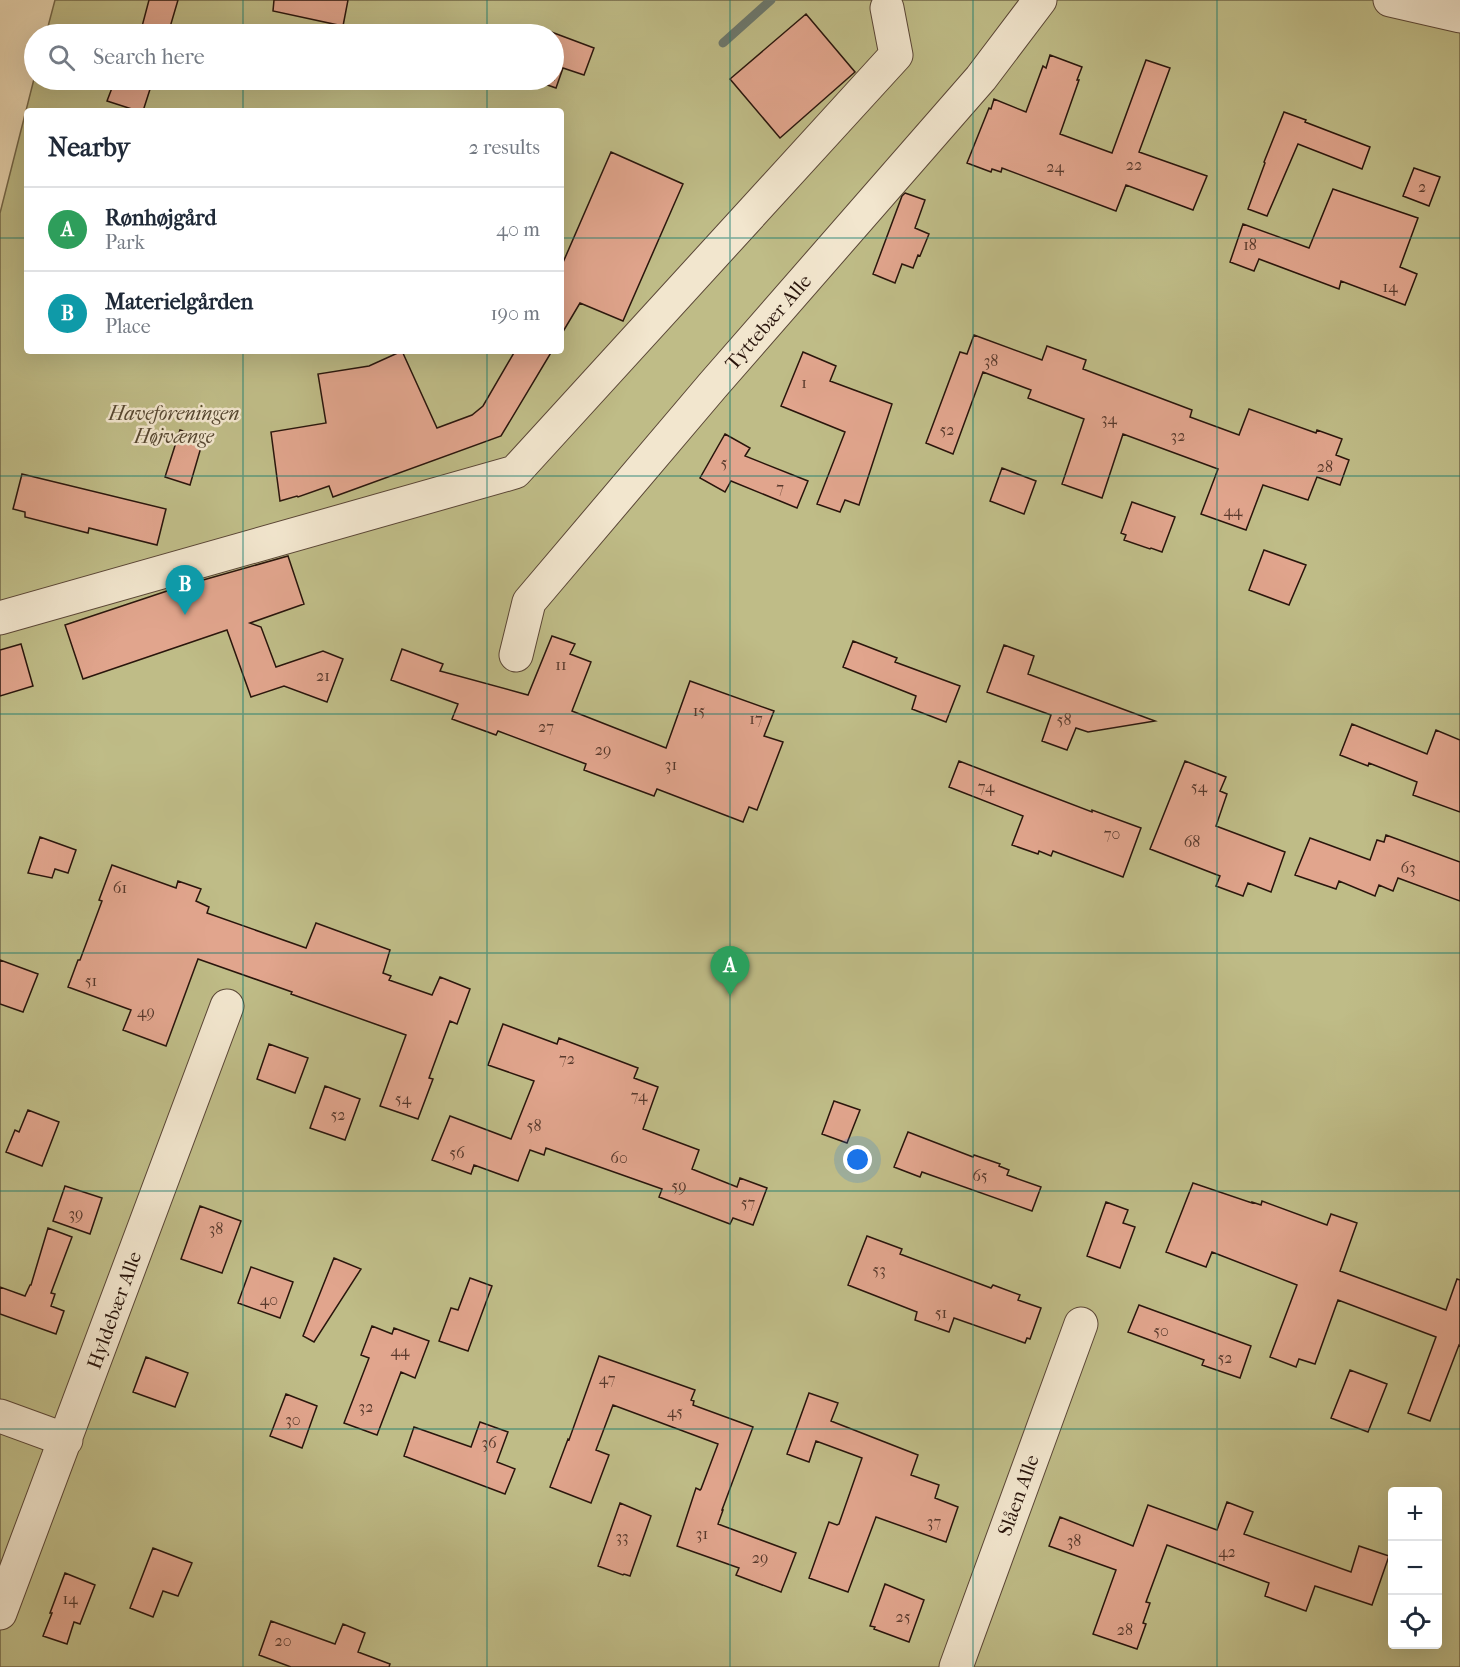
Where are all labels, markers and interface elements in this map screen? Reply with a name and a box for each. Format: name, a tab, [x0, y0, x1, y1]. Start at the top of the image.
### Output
search box	[24, 24, 564, 90]
icon: search	[45, 41, 78, 74]
text: Search here	[93, 44, 205, 70]
text: Nearby	[48, 132, 130, 163]
text: 2 results	[469, 136, 540, 159]
house number: 22	[1126, 155, 1142, 174]
house number: 24	[1046, 157, 1064, 176]
house number: 2	[1418, 177, 1426, 196]
text: Rønhøjgård	[105, 205, 216, 231]
text: A	[61, 218, 74, 241]
text: 40 m	[496, 218, 540, 241]
text: Park	[105, 231, 145, 254]
house number: 18	[1243, 235, 1257, 254]
street label: Tyttebær Alle	[721, 270, 816, 375]
house number: 14	[1382, 277, 1398, 296]
text: Materielgården	[105, 289, 253, 315]
text: B	[61, 302, 74, 325]
text: 190 m	[490, 302, 540, 325]
text: Place	[105, 315, 151, 338]
house number: 38	[984, 351, 998, 370]
house number: 1	[801, 373, 807, 392]
park label: Haveforeningen Højvænge	[108, 402, 239, 448]
house number: 34	[1101, 409, 1118, 428]
house number: 52	[939, 420, 955, 439]
house number: 32	[1171, 426, 1185, 445]
house number: 5	[721, 453, 728, 472]
house number: 28	[1317, 457, 1333, 476]
house number: 7	[776, 478, 784, 497]
house number: 44	[1224, 501, 1243, 520]
pin: B	[166, 566, 204, 615]
house number: 11	[555, 655, 567, 674]
house number: 21	[316, 666, 330, 685]
house number: 15	[693, 701, 705, 720]
house number: 17	[749, 709, 763, 728]
house number: 58	[1057, 710, 1071, 729]
house number: 27	[538, 717, 554, 736]
house number: 29	[595, 740, 611, 759]
house number: 31	[665, 755, 677, 774]
house number: 74	[978, 777, 995, 796]
house number: 54	[1191, 777, 1208, 796]
house number: 70	[1104, 824, 1120, 843]
house number: 68	[1184, 832, 1200, 851]
house number: 63	[1400, 858, 1416, 877]
house number: 61	[113, 878, 127, 897]
pin: A	[710, 946, 750, 996]
house number: 51	[85, 971, 97, 990]
house number: 49	[137, 1002, 155, 1021]
house number: 72	[559, 1049, 575, 1068]
house number: 74	[631, 1086, 648, 1105]
house number: 54	[395, 1089, 412, 1108]
house number: 52	[330, 1105, 346, 1124]
house number: 58	[527, 1116, 541, 1135]
house number: 56	[449, 1143, 465, 1162]
your location	[843, 1145, 872, 1174]
house number: 60	[610, 1148, 628, 1167]
house number: 65	[972, 1166, 988, 1185]
house number: 59	[671, 1176, 687, 1195]
house number: 57	[741, 1193, 756, 1212]
house number: 39	[69, 1204, 83, 1223]
house number: 38	[209, 1219, 223, 1238]
street label: Hyldebær Alle	[83, 1248, 146, 1372]
house number: 53	[872, 1260, 886, 1279]
house number: 40	[260, 1290, 278, 1309]
house number: 51	[935, 1303, 947, 1322]
house number: 50	[1153, 1321, 1169, 1340]
house number: 44	[391, 1341, 410, 1360]
house number: 52	[1217, 1348, 1233, 1367]
house number: 47	[599, 1369, 616, 1388]
house number: 32	[359, 1397, 373, 1416]
house number: 45	[667, 1402, 683, 1421]
house number: 30	[285, 1410, 301, 1429]
house number: 36	[481, 1433, 497, 1452]
street label: Slåen Alle	[993, 1451, 1044, 1539]
map controls	[1388, 1487, 1442, 1649]
button: +	[1388, 1487, 1442, 1541]
house number: 37	[927, 1512, 941, 1531]
house number: 31	[696, 1524, 708, 1543]
house number: 33	[615, 1527, 629, 1546]
house number: 38	[1067, 1531, 1081, 1550]
button: −	[1388, 1541, 1442, 1595]
house number: 42	[1218, 1542, 1236, 1561]
house number: 29	[752, 1548, 768, 1567]
house number: 14	[62, 1589, 78, 1608]
button: locate	[1388, 1595, 1442, 1649]
house number: 25	[895, 1607, 911, 1626]
house number: 28	[1117, 1620, 1133, 1639]
house number: 20	[274, 1631, 292, 1650]

